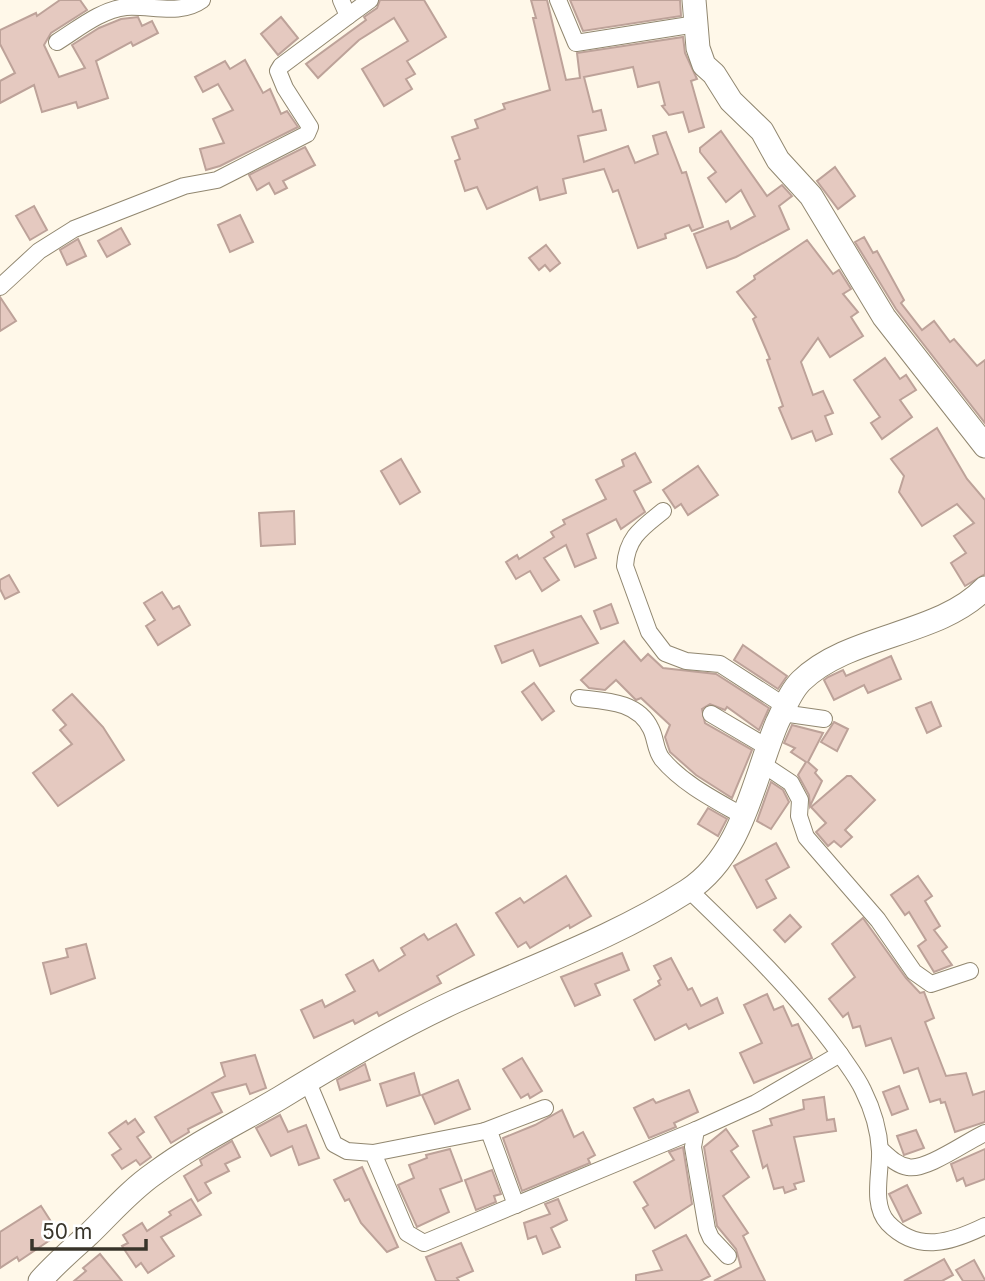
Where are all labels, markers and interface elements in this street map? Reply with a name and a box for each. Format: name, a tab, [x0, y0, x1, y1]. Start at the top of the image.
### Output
scale bar	[32, 1208, 145, 1252]
text: 50 m	[42, 1219, 92, 1244]

